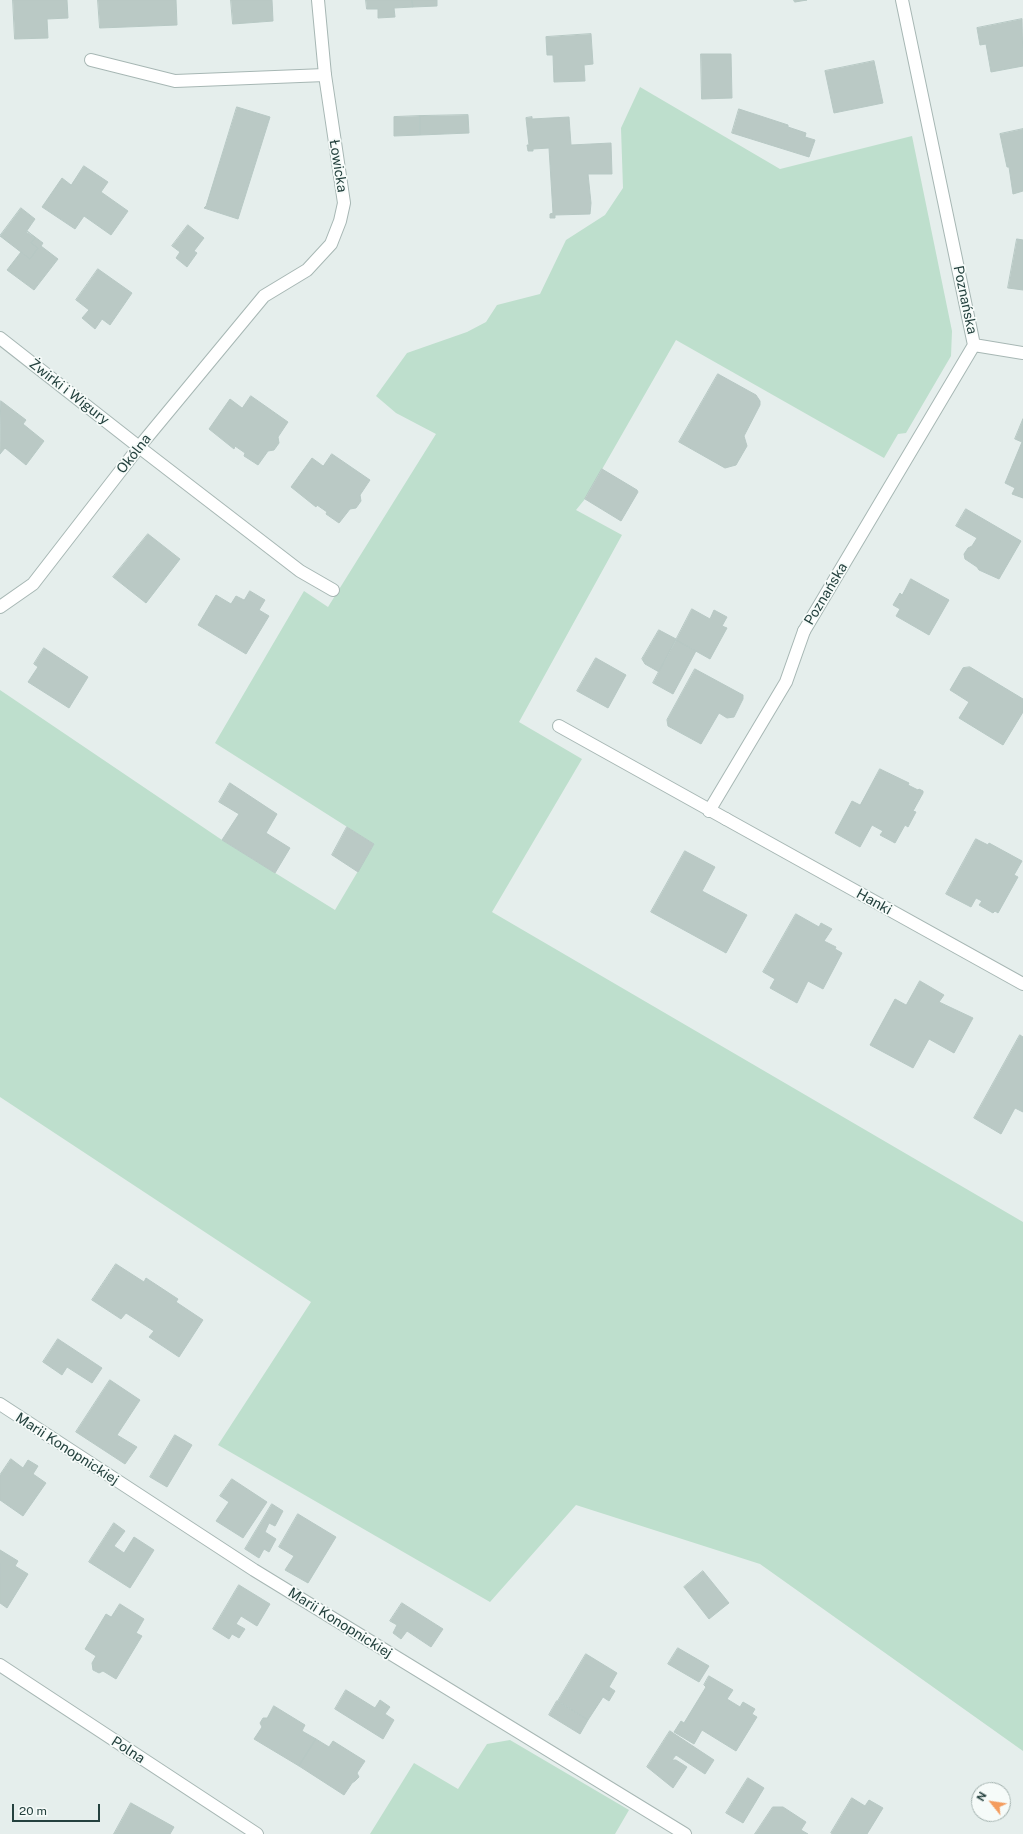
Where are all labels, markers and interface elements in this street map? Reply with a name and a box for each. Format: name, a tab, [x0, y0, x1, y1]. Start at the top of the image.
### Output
street label: Łowicka	[326, 139, 350, 193]
street label: Poznańska	[950, 264, 980, 336]
street label: Żwirki i Wigury	[26, 356, 112, 428]
street label: Okólna	[113, 431, 155, 477]
street label: Poznańska	[801, 560, 851, 628]
street label: Hanki	[853, 885, 895, 919]
street label: Marii Konopnickiej	[12, 1409, 122, 1489]
street label: Marii Konopnickiej	[285, 1584, 395, 1662]
street label: Polna	[108, 1733, 148, 1767]
north arrow	[971, 1782, 1011, 1822]
text: N	[974, 1790, 989, 1803]
scale bar	[14, 1796, 102, 1822]
text: 20 m	[19, 1804, 47, 1818]

